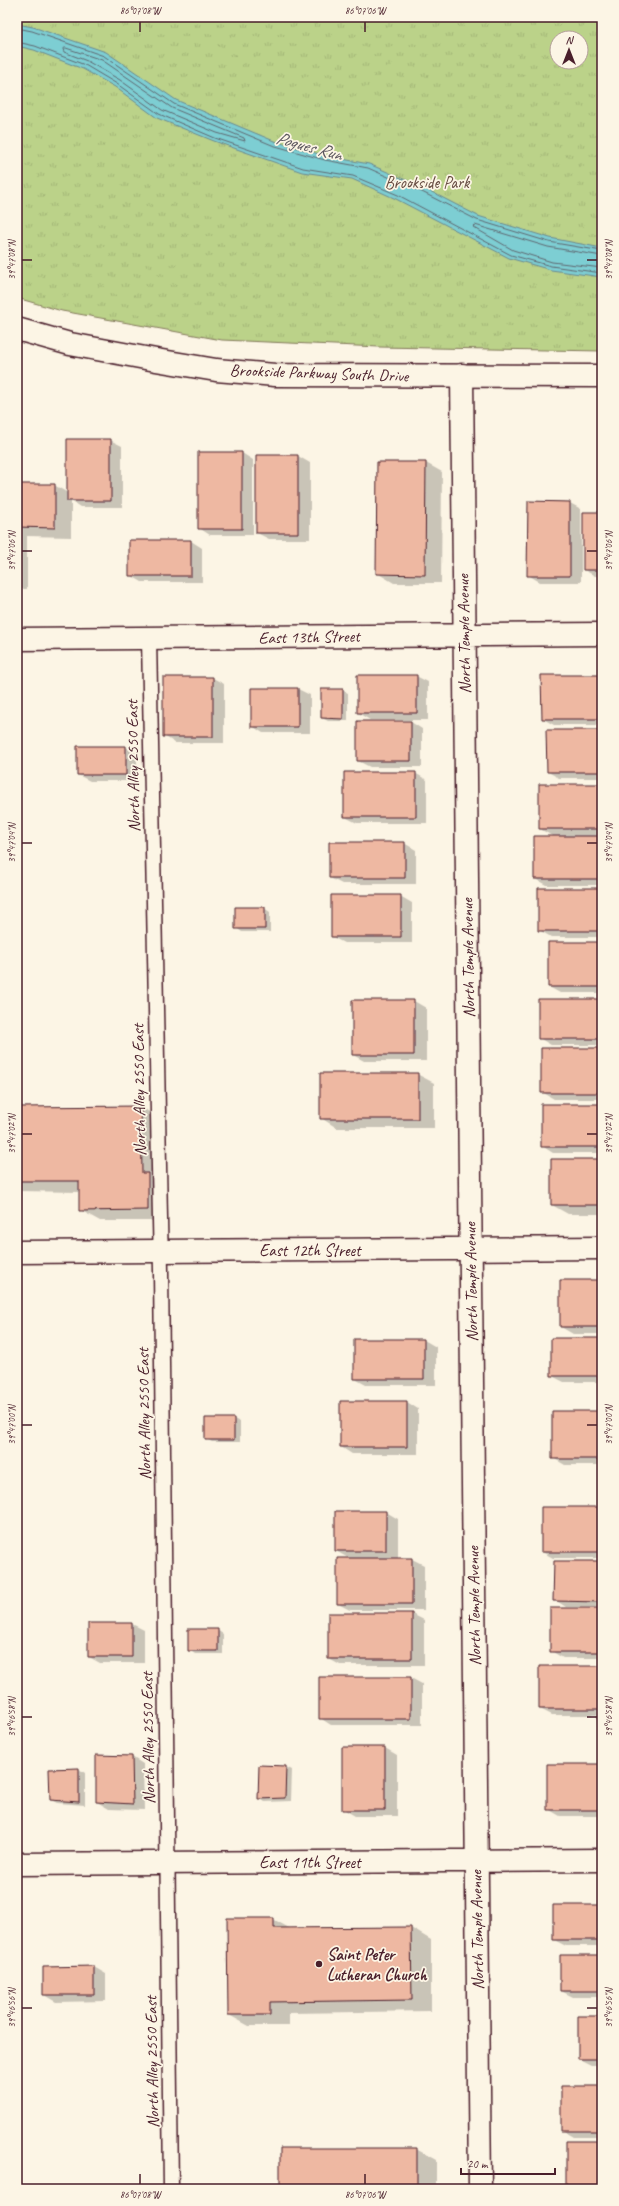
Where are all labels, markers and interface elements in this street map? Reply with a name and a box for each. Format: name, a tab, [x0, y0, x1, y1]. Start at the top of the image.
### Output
text: 86°07'08"W	[120, 4, 162, 17]
text: 86°07'06"W	[345, 4, 387, 17]
north arrow	[549, 30, 589, 70]
text: N	[566, 33, 575, 47]
water label: Pogues Run	[274, 127, 346, 166]
park label: Brookside Park	[385, 172, 471, 193]
text: 39°47'08"N	[5, 238, 18, 280]
text: 39°47'08"N	[602, 238, 615, 280]
street label: Brookside Parkway South Drive	[229, 359, 410, 387]
text: 39°47'06"N	[5, 529, 18, 571]
text: 39°47'06"N	[602, 529, 615, 571]
street label: North Temple Avenue	[452, 573, 476, 694]
street label: East 13th Street	[258, 626, 362, 648]
street label: North Alley 2550 East	[121, 697, 145, 832]
text: 39°47'04"N	[5, 821, 18, 863]
text: 39°47'04"N	[602, 821, 615, 863]
street label: North Temple Avenue	[456, 897, 480, 1018]
street label: North Alley 2550 East	[127, 1021, 151, 1156]
text: 39°47'02"N	[5, 1112, 18, 1154]
text: 39°47'02"N	[602, 1112, 615, 1154]
street label: North Temple Avenue	[459, 1221, 483, 1342]
street label: East 12th Street	[259, 1240, 363, 1261]
street label: North Alley 2550 East	[132, 1345, 156, 1480]
text: 39°47'00"N	[5, 1403, 18, 1445]
text: 39°47'00"N	[602, 1403, 615, 1445]
street label: North Temple Avenue	[462, 1545, 486, 1666]
street label: North Alley 2550 East	[136, 1669, 160, 1804]
text: 39°46'58"N	[5, 1695, 18, 1737]
text: 39°46'58"N	[602, 1695, 615, 1737]
street label: East 11th Street	[259, 1852, 363, 1873]
street label: North Temple Avenue	[465, 1869, 489, 1990]
place label: Saint Peter Lutheran Church	[327, 1944, 428, 1985]
marker: Saint Peter Lutheran Church	[314, 1959, 324, 1969]
text: 39°46'56"N	[5, 1986, 18, 2028]
text: 39°46'56"N	[602, 1986, 615, 2028]
street label: North Alley 2550 East	[140, 1993, 164, 2128]
scale bar	[461, 2150, 555, 2176]
text: 20 m	[467, 2156, 489, 2172]
text: 86°07'08"W	[120, 2188, 162, 2201]
text: 86°07'06"W	[345, 2188, 387, 2201]

